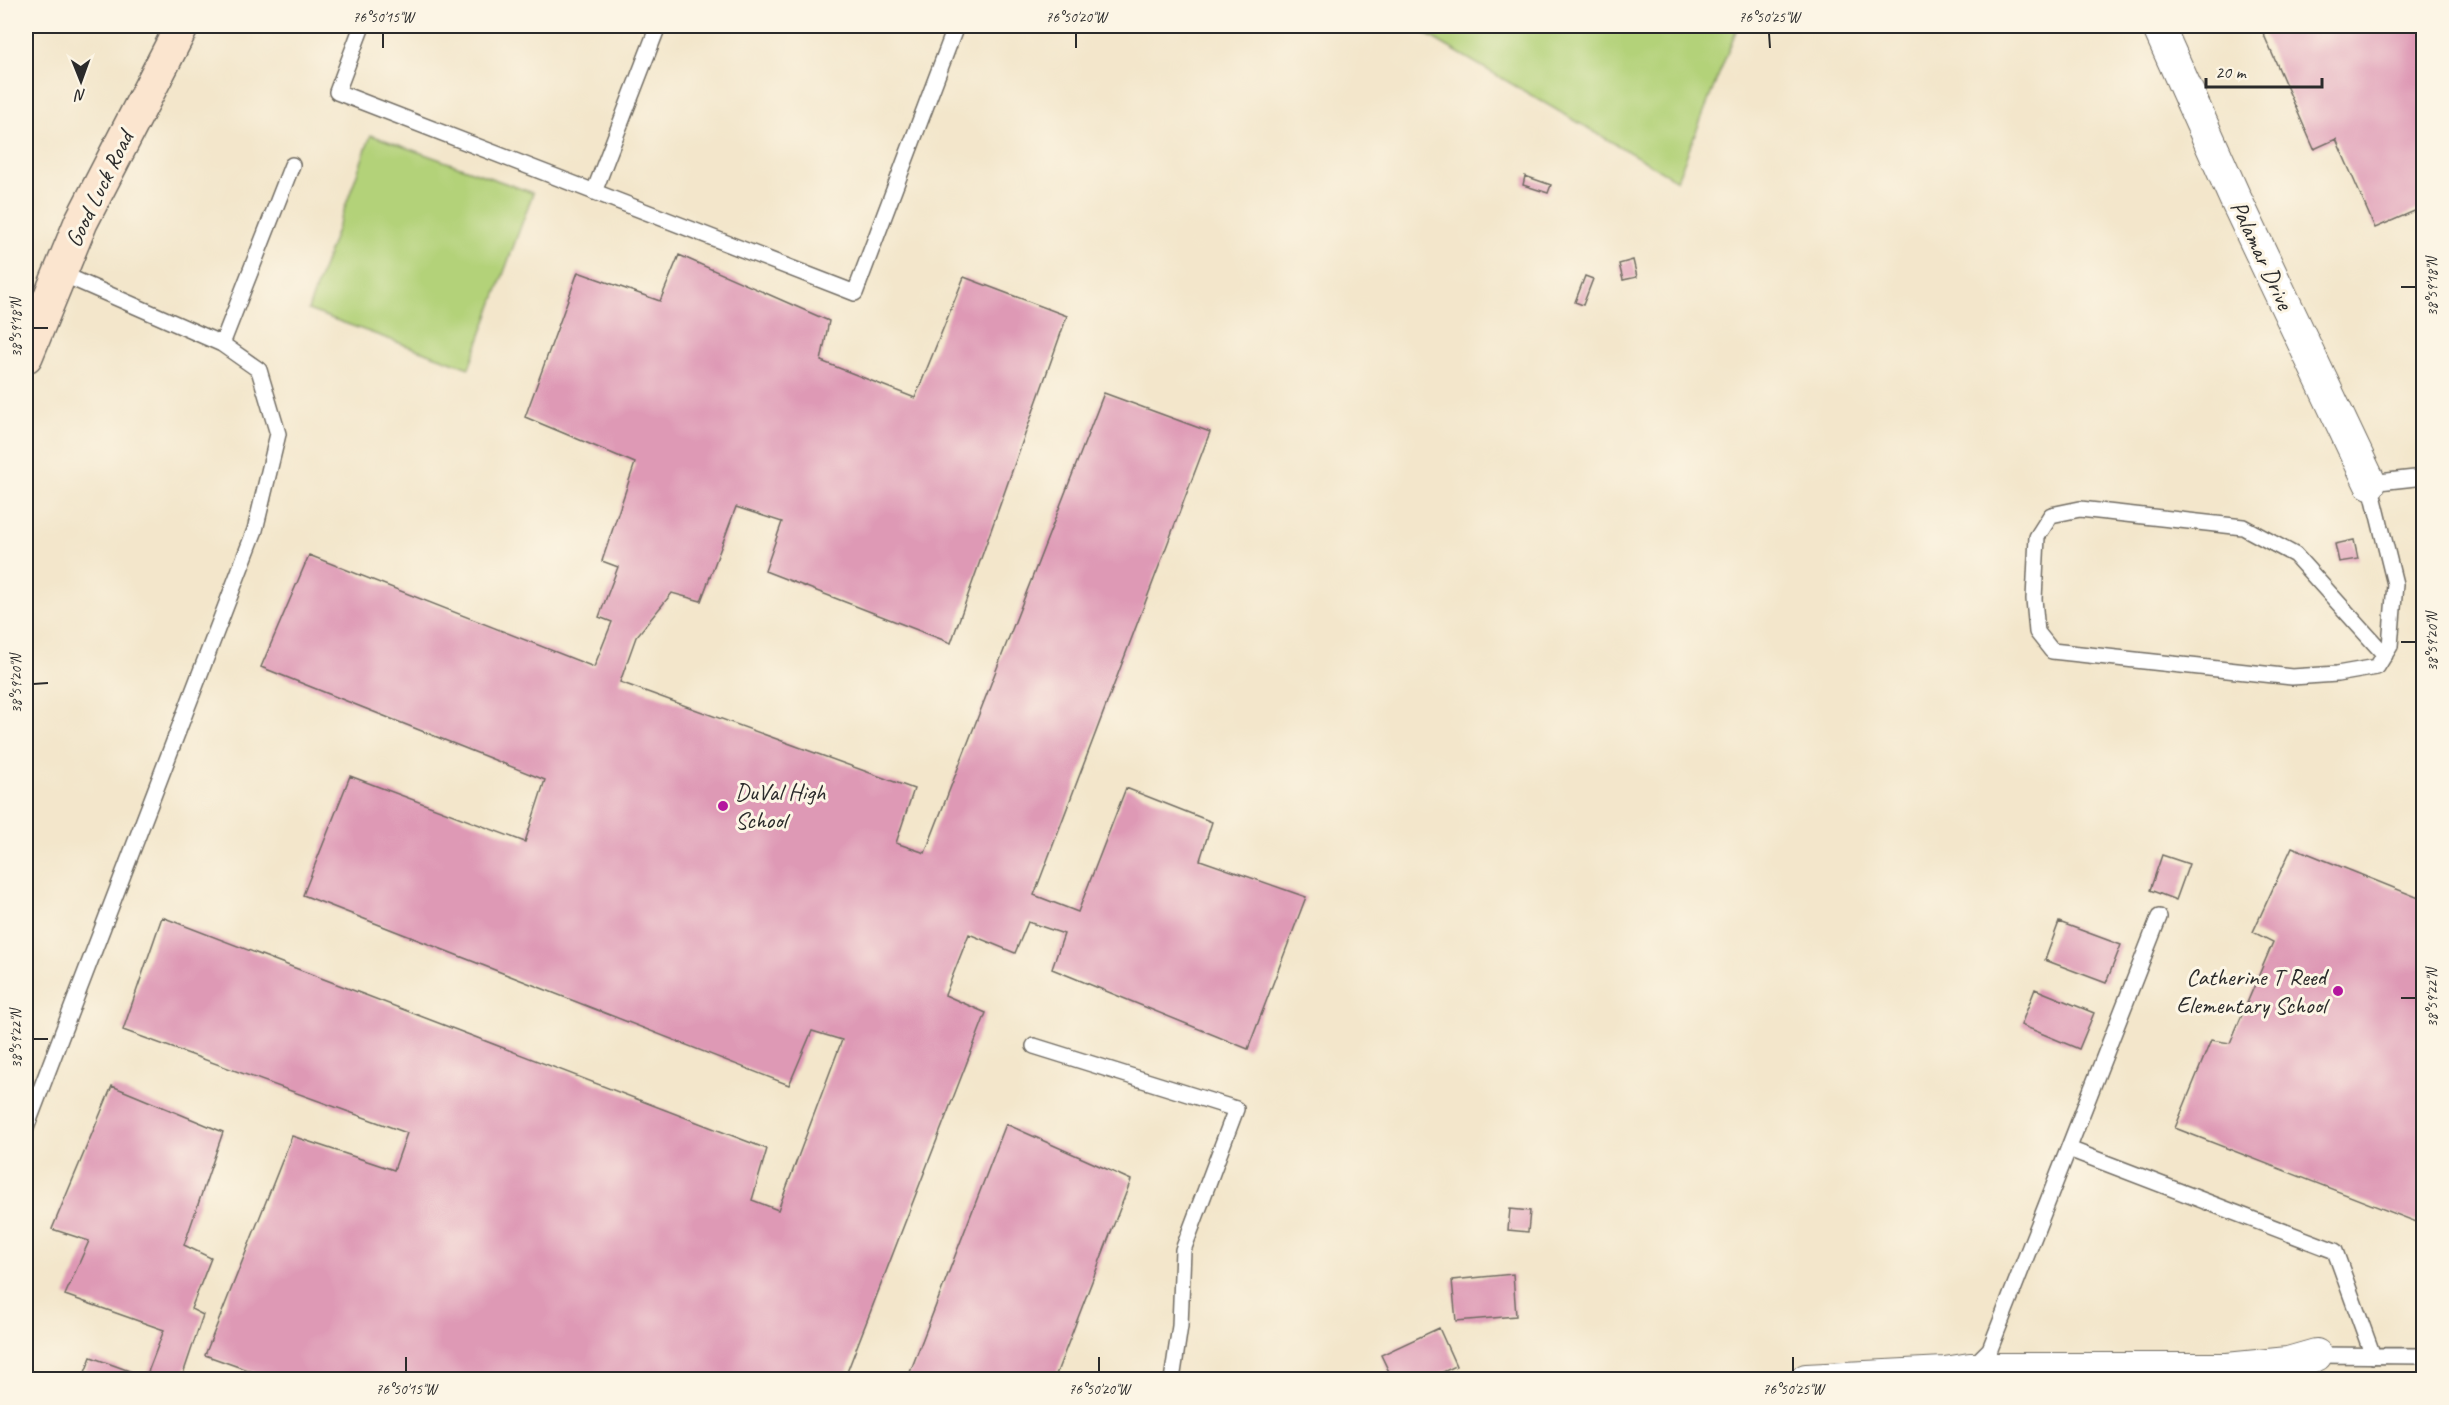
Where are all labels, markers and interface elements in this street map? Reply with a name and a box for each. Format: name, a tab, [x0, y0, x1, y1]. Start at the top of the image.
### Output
text: 76°50'15"W	[353, 8, 417, 27]
text: 76°50'20"W	[1046, 8, 1110, 27]
text: 76°50'25"W	[1739, 8, 1803, 27]
north arrow	[51, 51, 111, 111]
scale bar	[2206, 51, 2322, 89]
text: 20 m	[2215, 61, 2248, 83]
text: N	[73, 85, 86, 105]
street label: Good Luck Road	[58, 123, 141, 252]
street label: Palamar Drive	[2224, 196, 2301, 316]
text: 38°59'18"N	[2423, 254, 2442, 317]
text: 38°59'18"N	[7, 295, 26, 358]
text: 38°59'20"N	[2423, 609, 2442, 672]
text: 38°59'20"N	[7, 651, 26, 714]
place label: DuVal High School	[735, 777, 827, 835]
marker: DuVal High School	[716, 799, 730, 813]
place label: Catherine T Reed Elementary School	[2176, 962, 2330, 1020]
text: 38°59'22"N	[2423, 965, 2442, 1028]
marker: Catherine T Reed Elementary School	[2331, 984, 2345, 998]
text: 38°59'22"N	[7, 1006, 26, 1069]
text: 76°50'15"W	[376, 1380, 440, 1399]
text: 76°50'20"W	[1069, 1380, 1133, 1399]
text: 76°50'25"W	[1763, 1380, 1827, 1399]

